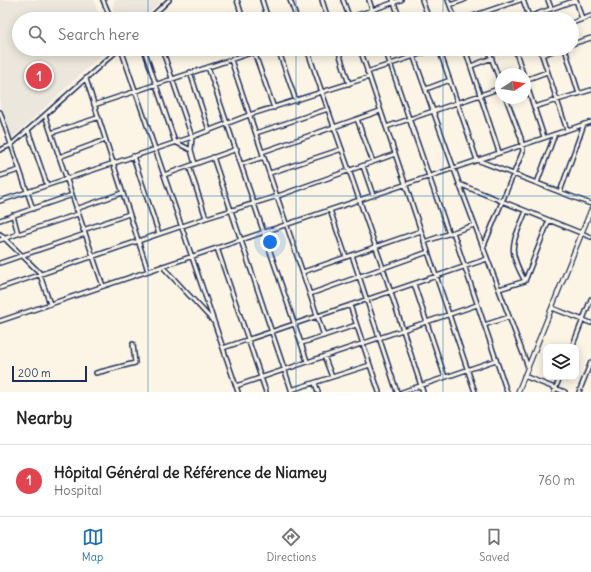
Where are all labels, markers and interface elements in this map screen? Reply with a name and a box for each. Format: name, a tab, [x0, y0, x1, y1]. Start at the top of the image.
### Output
search box	[12, 12, 579, 56]
icon: search	[26, 23, 48, 45]
text: Search here	[58, 25, 139, 44]
pin: 1	[26, 61, 52, 91]
north arrow	[495, 68, 531, 104]
your location	[260, 232, 280, 252]
map controls	[543, 344, 579, 380]
button: layers	[543, 344, 579, 380]
scale bar	[12, 364, 87, 383]
text: 200 m	[18, 366, 51, 380]
text: Nearby	[16, 407, 72, 429]
text: Hôpital Général de Référence de Niamey	[54, 463, 327, 482]
text: 1	[26, 472, 32, 489]
text: 760 m	[538, 472, 575, 489]
text: Hospital	[54, 482, 102, 499]
tab: Map	[82, 526, 104, 564]
tab: Directions	[267, 526, 316, 564]
tab: Saved	[479, 526, 509, 564]

